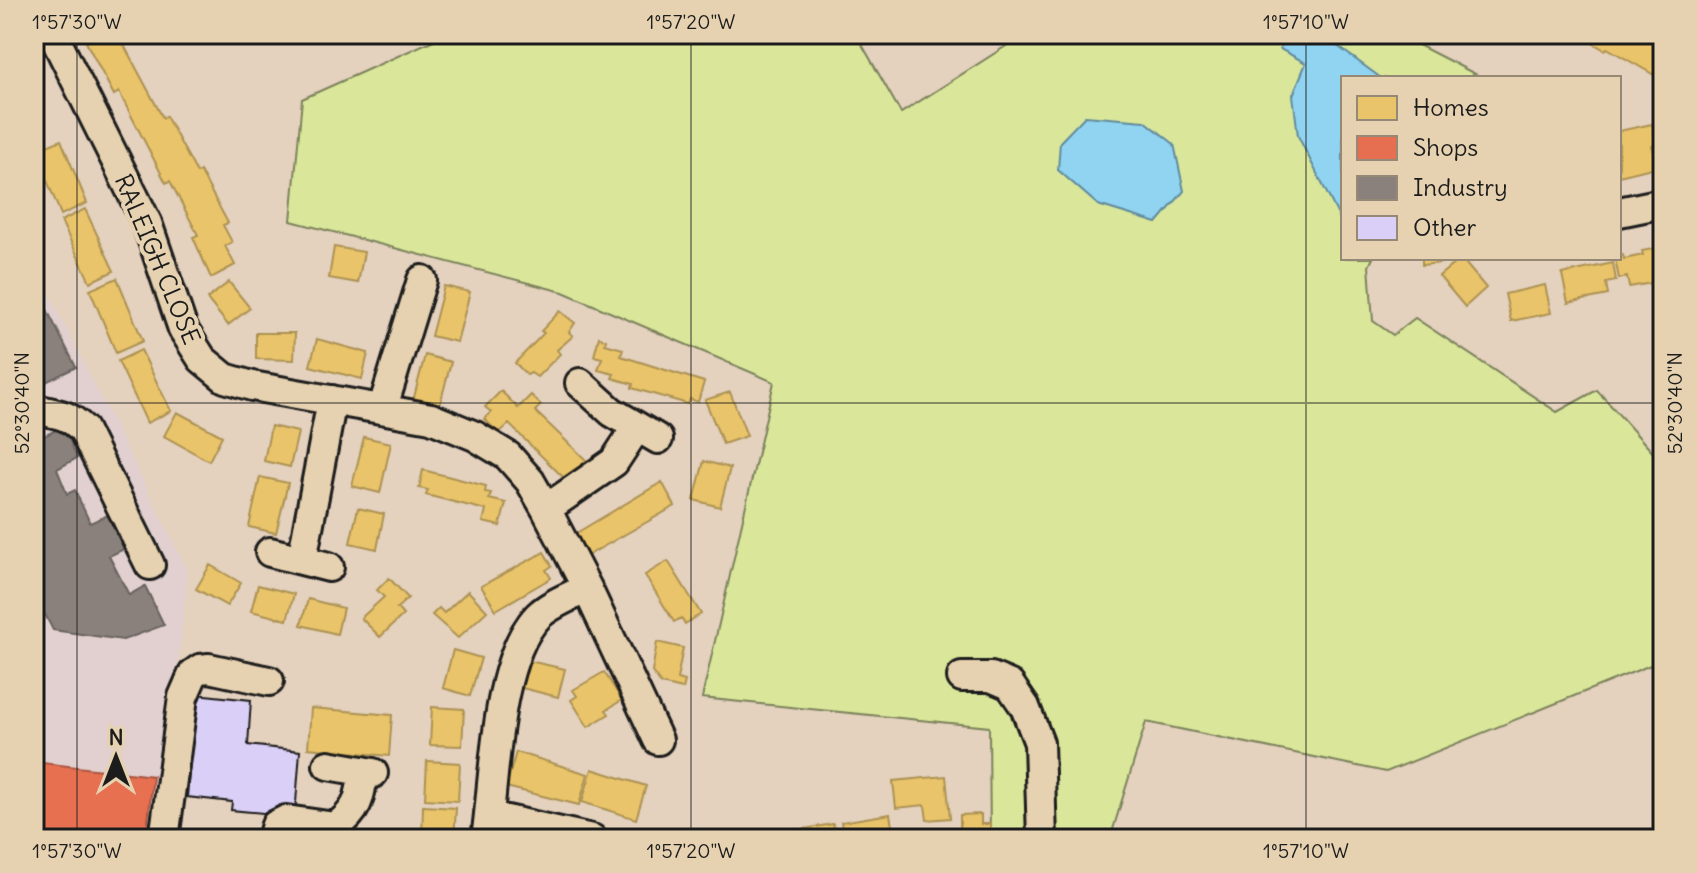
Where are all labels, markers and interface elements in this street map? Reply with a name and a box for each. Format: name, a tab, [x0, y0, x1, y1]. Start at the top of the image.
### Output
text: 1°57'30"W	[32, 9, 122, 34]
text: 1°57'20"W	[647, 9, 735, 34]
text: 1°57'10"W	[1263, 9, 1349, 34]
legend	[1341, 76, 1621, 260]
text: Homes	[1413, 92, 1489, 122]
text: Shops	[1413, 132, 1478, 162]
street label: RALEIGH CLOSE	[109, 169, 207, 349]
text: Industry	[1413, 172, 1508, 202]
text: Other	[1413, 212, 1476, 242]
text: 52°30'40"N	[9, 352, 34, 454]
text: 52°30'40"N	[1662, 352, 1687, 454]
north arrow	[76, 717, 156, 797]
text: N	[108, 723, 124, 751]
text: 1°57'30"W	[32, 838, 122, 863]
text: 1°57'20"W	[647, 838, 735, 863]
text: 1°57'10"W	[1263, 838, 1349, 863]

